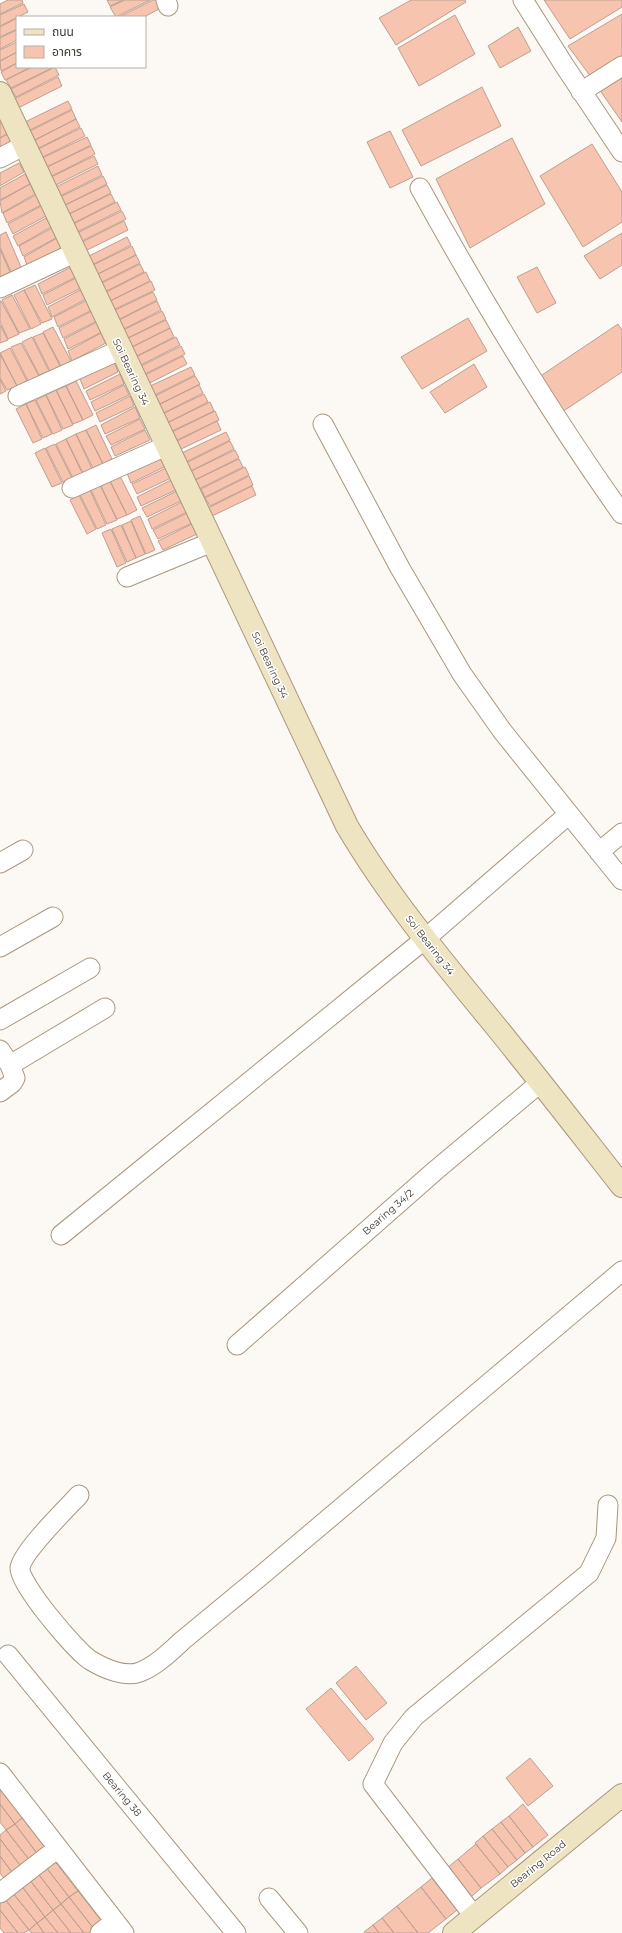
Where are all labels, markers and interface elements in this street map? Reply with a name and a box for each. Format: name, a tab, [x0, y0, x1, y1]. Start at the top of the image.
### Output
legend	[16, 16, 146, 68]
text: ถนน	[52, 24, 74, 39]
text: อาคาร	[52, 44, 82, 59]
street label: Soi Bearing 34	[110, 337, 152, 408]
street label: Soi Bearing 34	[249, 630, 291, 701]
street label: Soi Bearing 34	[403, 913, 458, 978]
street label: Bearing 34/2	[360, 1186, 417, 1238]
street label: Bearing 38	[100, 1769, 144, 1819]
street label: Bearing Road	[507, 1837, 569, 1891]

